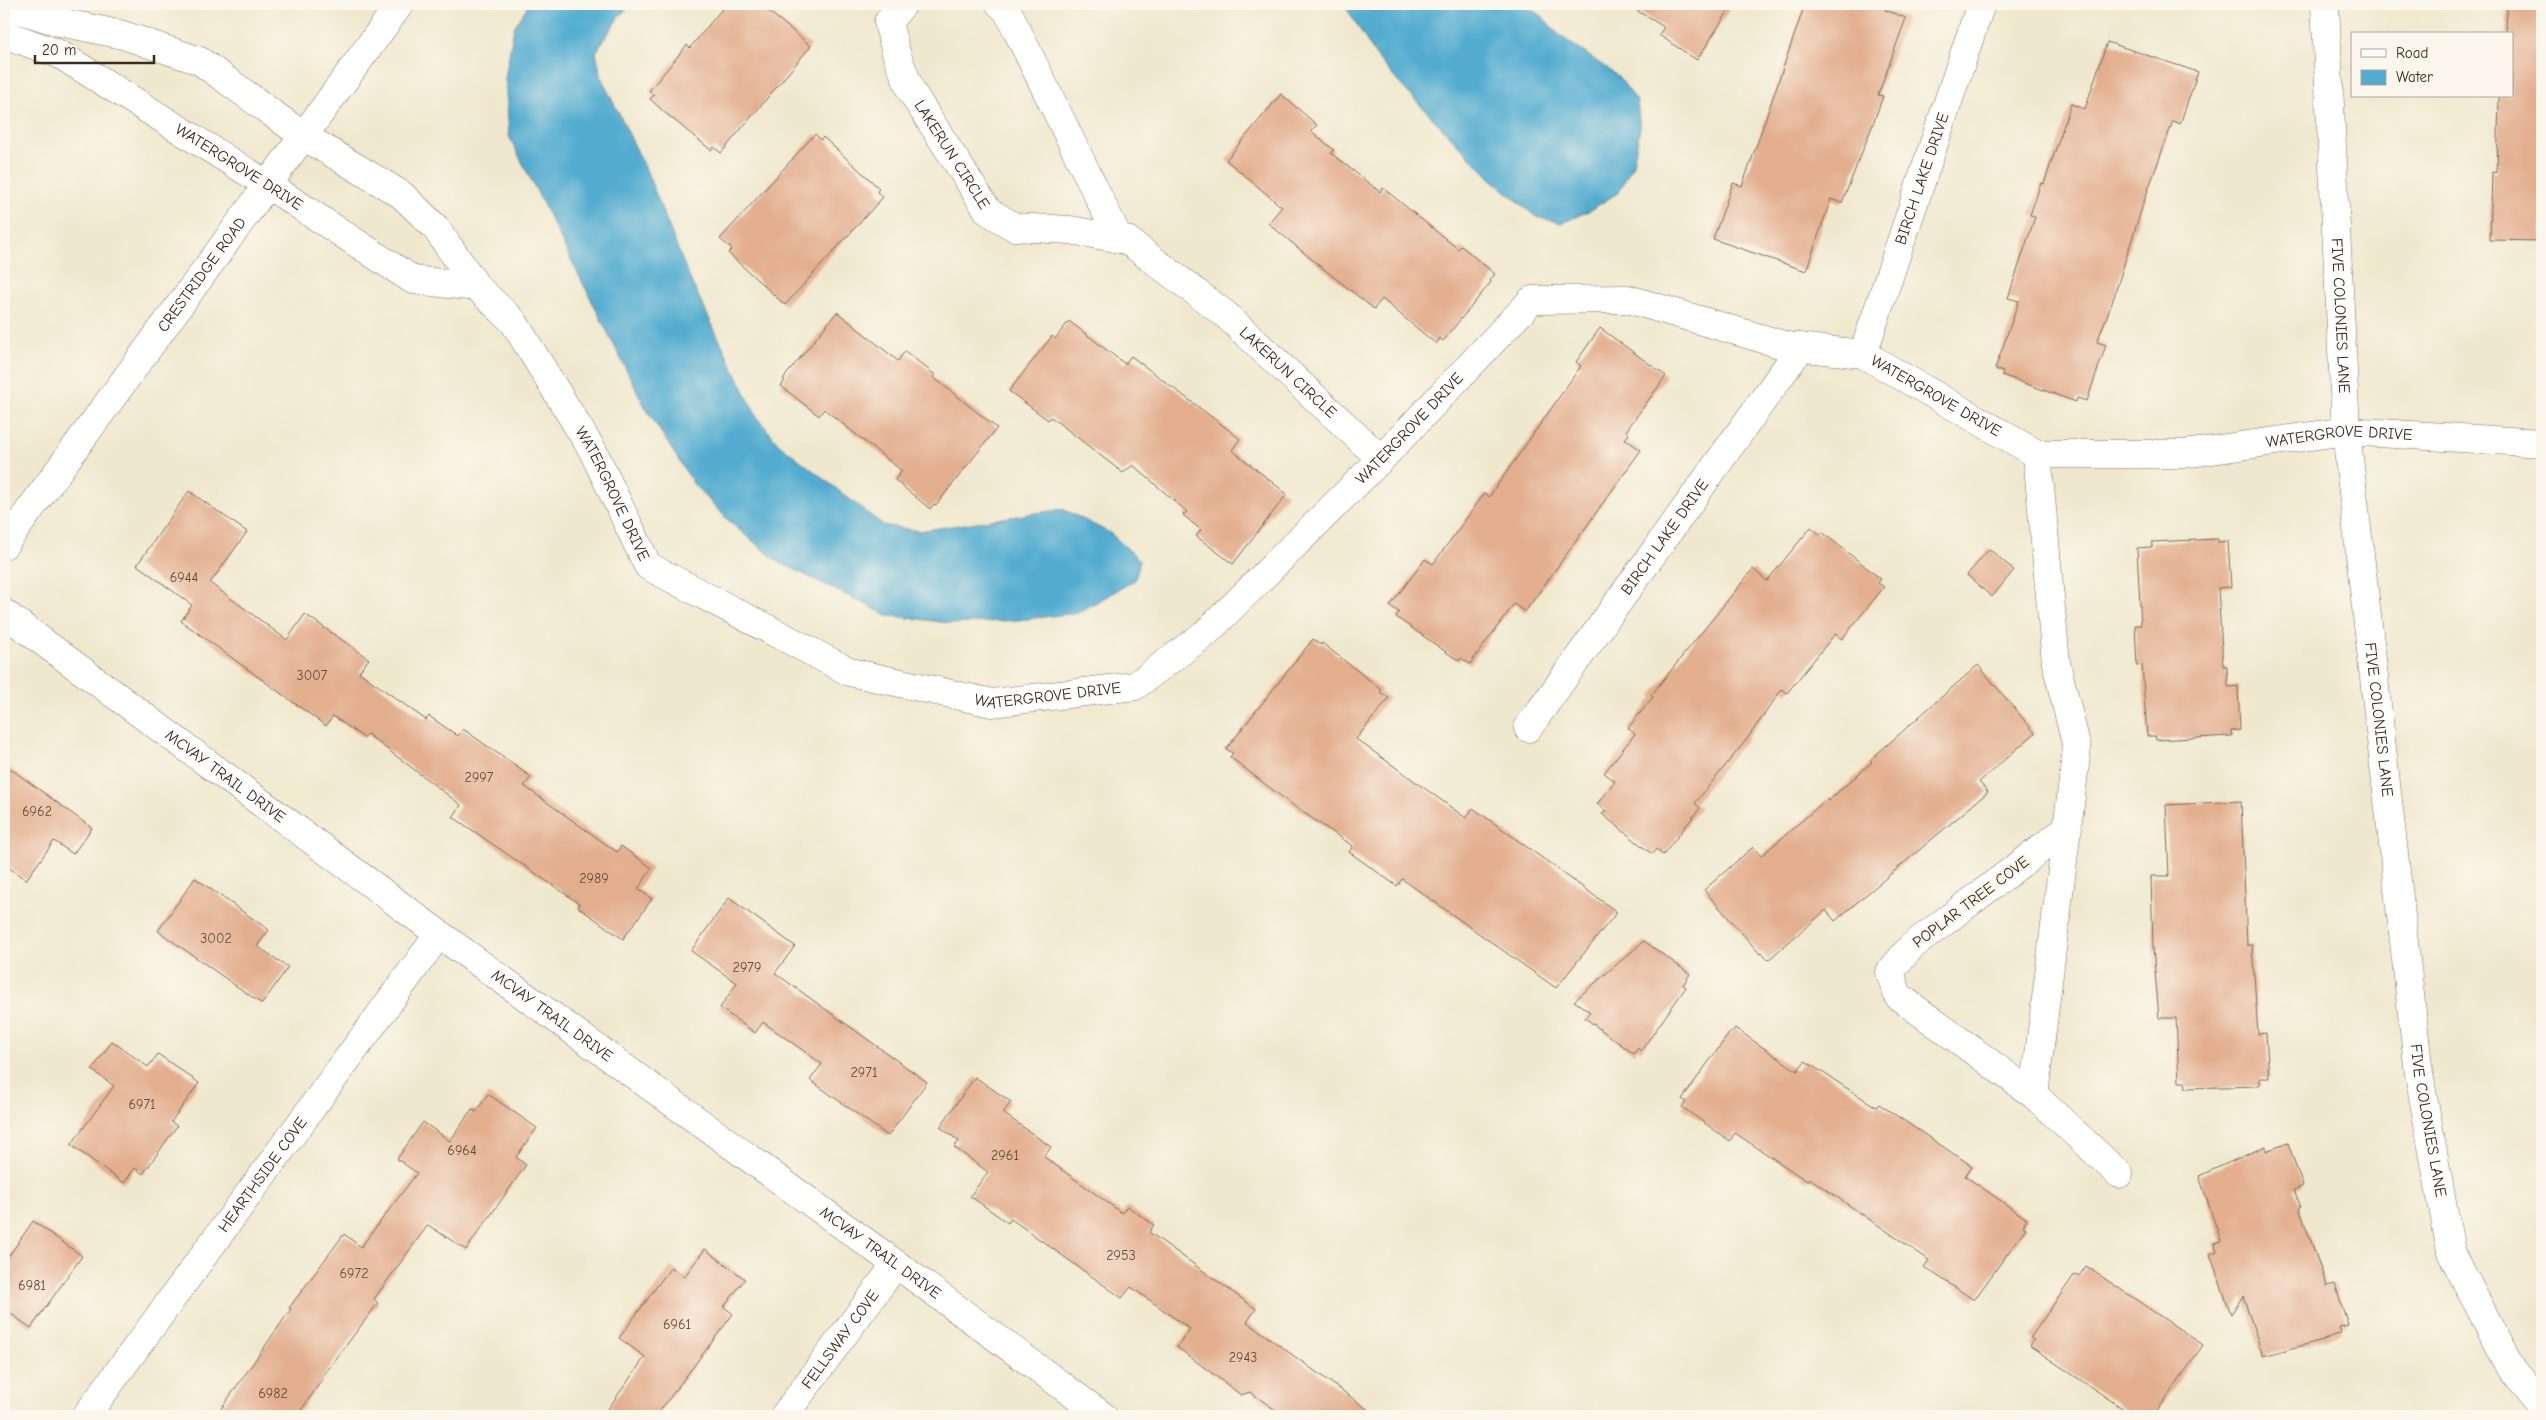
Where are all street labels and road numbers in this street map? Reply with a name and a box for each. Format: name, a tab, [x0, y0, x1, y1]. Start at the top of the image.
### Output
street label: LAKERUN CIRCLE	[910, 97, 994, 213]
street label: BIRCH LAKE DRIVE	[1892, 110, 1953, 247]
street label: WATERGROVE DRIVE	[172, 120, 306, 214]
street label: CRESTRIDGE ROAD	[154, 214, 250, 336]
street label: FIVE COLONIES LANE	[2328, 238, 2353, 394]
street label: LAKERUN CIRCLE	[1236, 323, 1340, 422]
street label: WATERGROVE DRIVE	[1867, 351, 2005, 441]
street label: WATERGROVE DRIVE	[1352, 369, 1467, 488]
street label: WATERGROVE DRIVE	[2265, 422, 2413, 451]
street label: WATERGROVE DRIVE	[571, 423, 653, 564]
street label: BIRCH LAKE DRIVE	[1617, 475, 1713, 598]
street label: FIVE COLONIES LANE	[2361, 642, 2397, 798]
street label: WATERGROVE DRIVE	[973, 679, 1122, 713]
street label: MCVAY TRAIL DRIVE	[162, 726, 289, 827]
street label: POPLAR TREE COVE	[1909, 852, 2033, 952]
street label: MCVAY TRAIL DRIVE	[488, 966, 616, 1066]
street label: FIVE COLONIES LANE	[2407, 1043, 2450, 1199]
street label: HEARTHSIDE COVE	[215, 1113, 311, 1236]
street label: MCVAY TRAIL DRIVE	[816, 1203, 944, 1303]
street label: FELLSWAY COVE	[798, 1286, 883, 1392]

